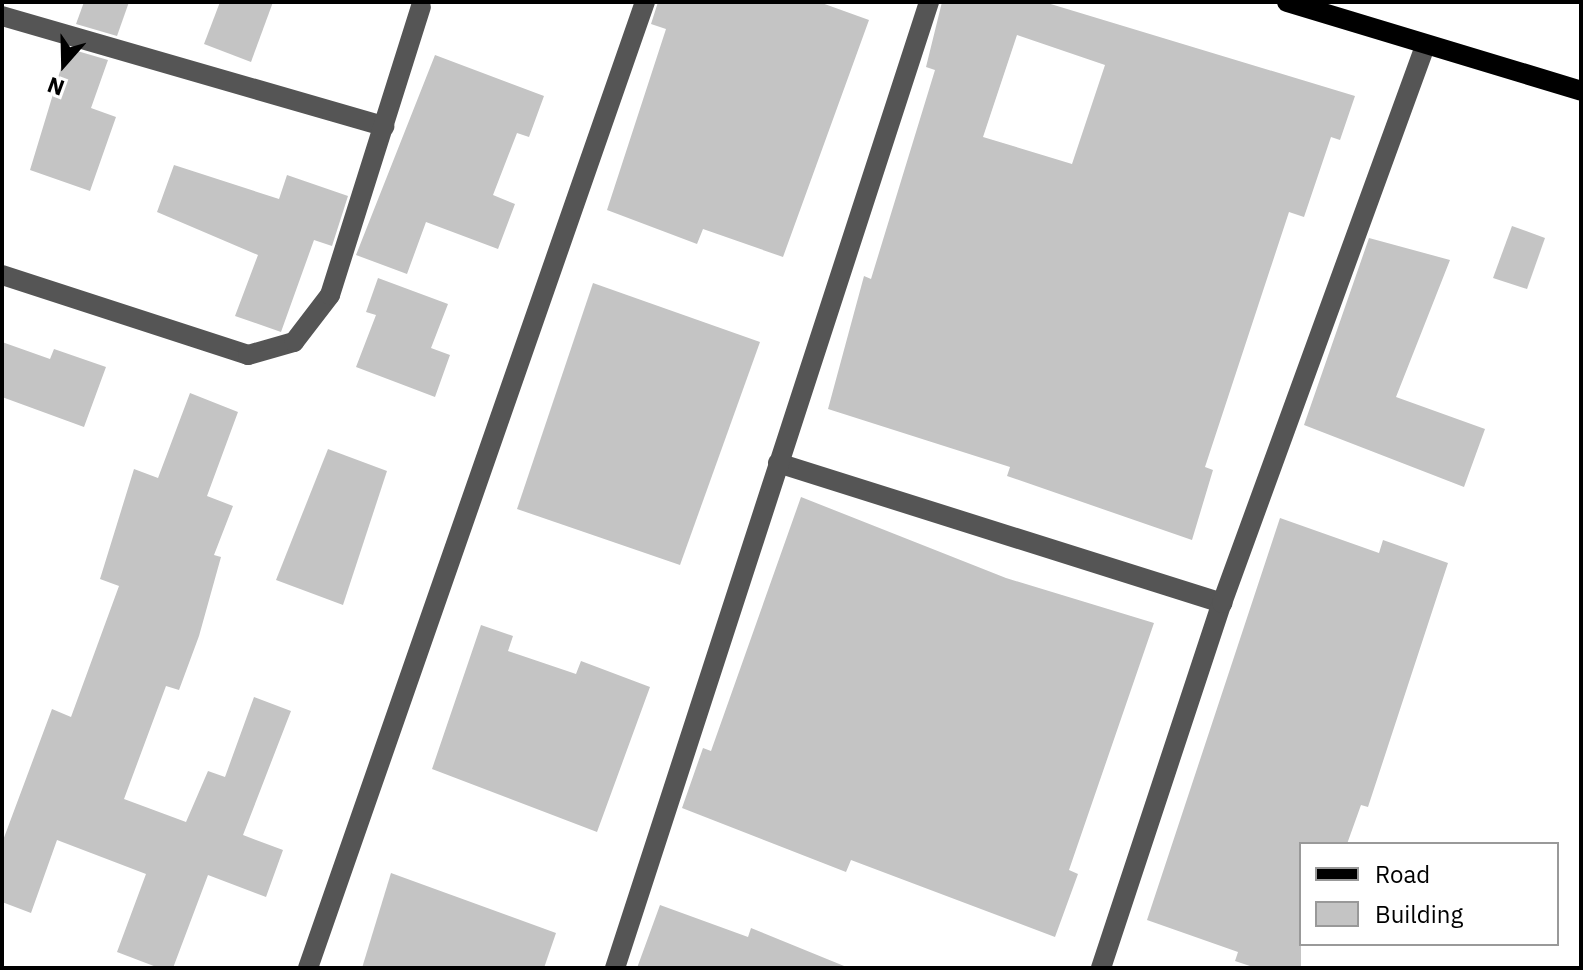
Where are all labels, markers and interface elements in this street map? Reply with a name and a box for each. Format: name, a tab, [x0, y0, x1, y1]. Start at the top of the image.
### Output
north arrow	[24, 24, 104, 104]
text: N	[43, 71, 68, 103]
legend	[1299, 842, 1559, 946]
text: Road	[1375, 858, 1430, 890]
text: Building	[1375, 898, 1463, 930]

